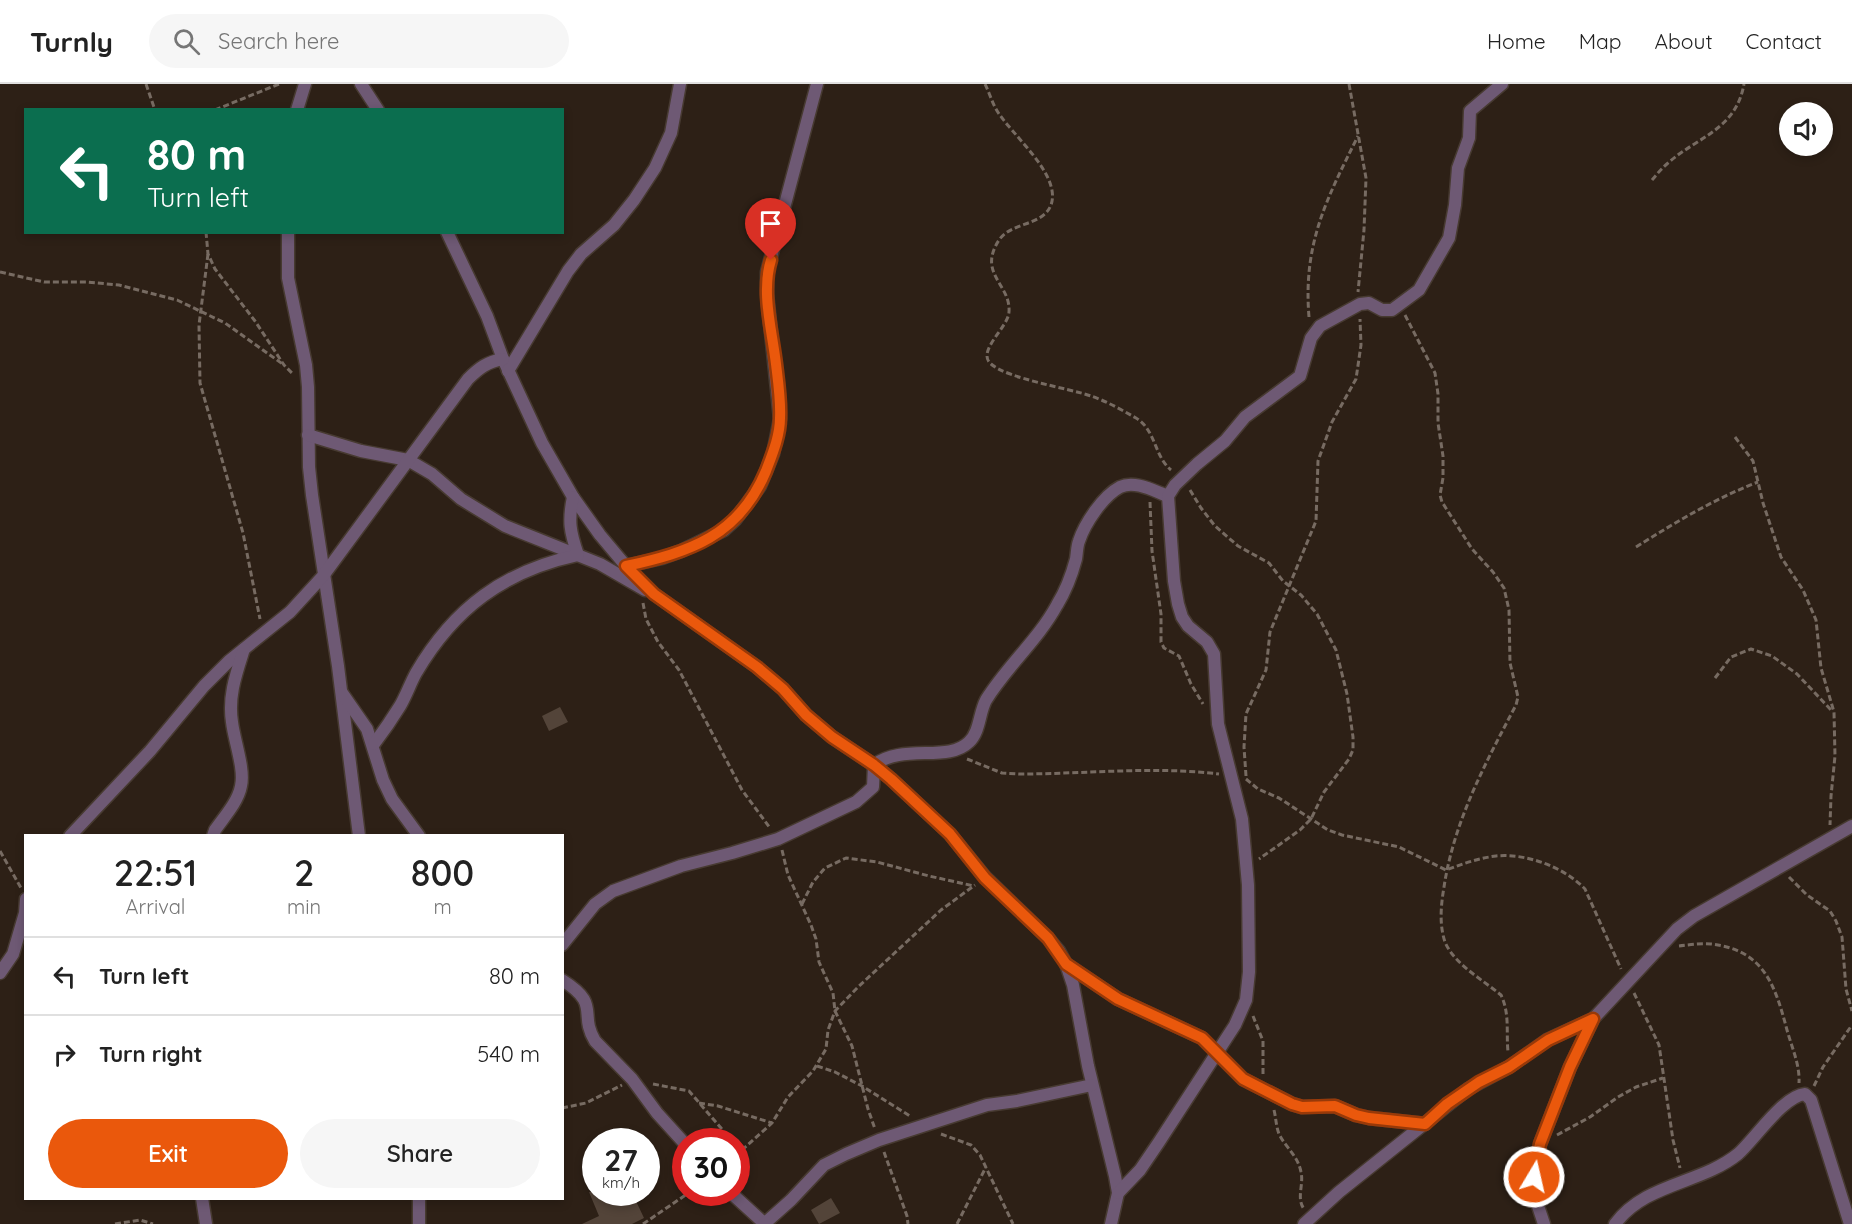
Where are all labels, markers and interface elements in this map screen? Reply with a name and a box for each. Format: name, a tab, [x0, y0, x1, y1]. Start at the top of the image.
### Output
search box	[149, 14, 569, 68]
text: Turnly	[30, 24, 113, 59]
icon: search	[170, 25, 203, 58]
text: Search here	[218, 27, 339, 55]
text: Home	[1487, 28, 1546, 54]
text: Map	[1579, 28, 1622, 54]
text: About	[1655, 28, 1713, 54]
text: Contact	[1746, 28, 1822, 54]
map controls	[1779, 102, 1833, 156]
button: sound	[1779, 102, 1833, 156]
text: 80 m	[147, 128, 246, 181]
icon: left	[48, 132, 126, 210]
text: Turn left	[147, 180, 249, 214]
pin	[745, 198, 796, 260]
icon: arrive	[754, 207, 787, 240]
text: 22:51	[114, 850, 197, 895]
text: 2	[294, 850, 314, 895]
text: 800	[411, 850, 474, 895]
text: Arrival	[126, 894, 185, 919]
text: min	[287, 894, 321, 919]
text: m	[433, 894, 452, 919]
icon: left	[48, 960, 81, 993]
text: Turn left	[99, 962, 189, 990]
text: 80 m	[489, 962, 540, 990]
icon: right	[48, 1038, 81, 1071]
text: Turn right	[99, 1040, 203, 1068]
text: 540 m	[477, 1040, 540, 1068]
button: Exit	[48, 1119, 288, 1188]
button: Share	[300, 1119, 540, 1188]
speed limit sign: 30	[672, 1128, 750, 1206]
text: 27	[604, 1141, 638, 1179]
position arrow	[1502, 1145, 1566, 1209]
text: km/h	[602, 1173, 640, 1192]

